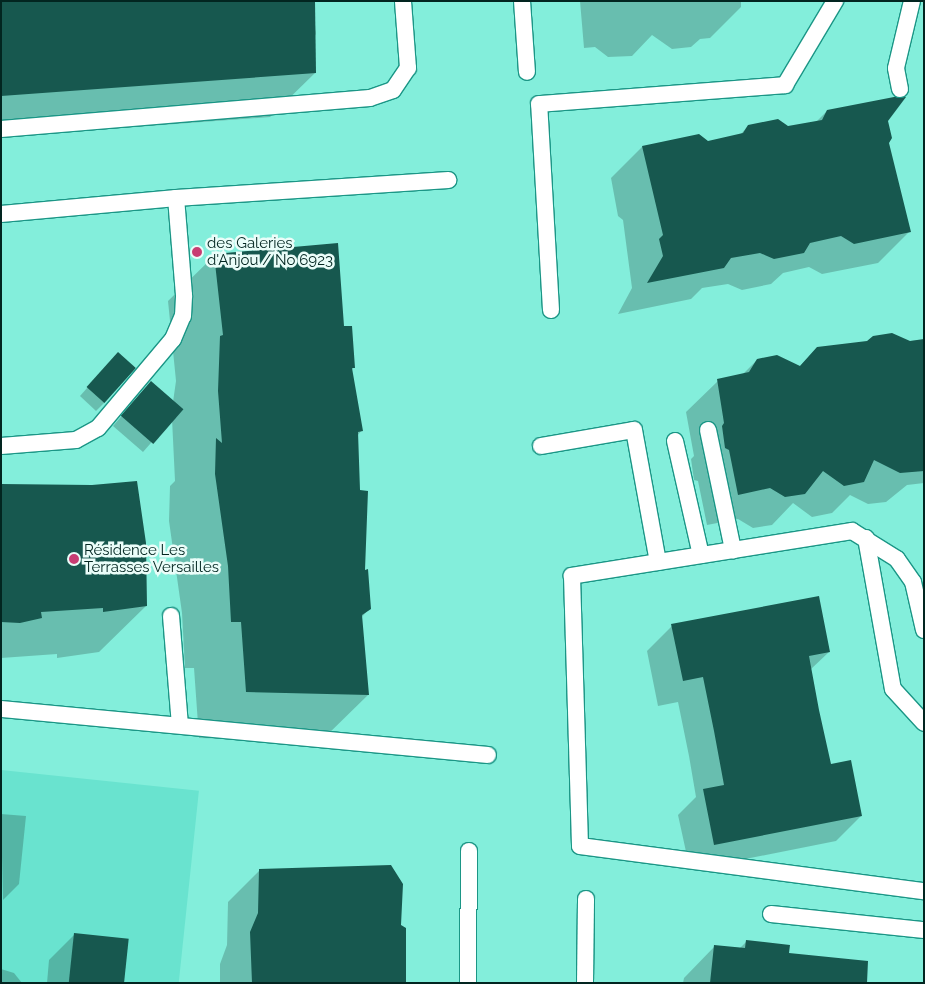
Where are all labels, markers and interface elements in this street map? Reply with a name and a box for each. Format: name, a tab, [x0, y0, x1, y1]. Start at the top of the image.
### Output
place label: des Galeries d'Anjou / No 6923	[207, 234, 333, 269]
marker: des Galeries d'Anjou / No 6923	[191, 246, 203, 258]
place label: Résidence Les Terrasses Versailles	[84, 541, 219, 576]
marker: Résidence Les Terrasses Versailles	[68, 553, 80, 565]

